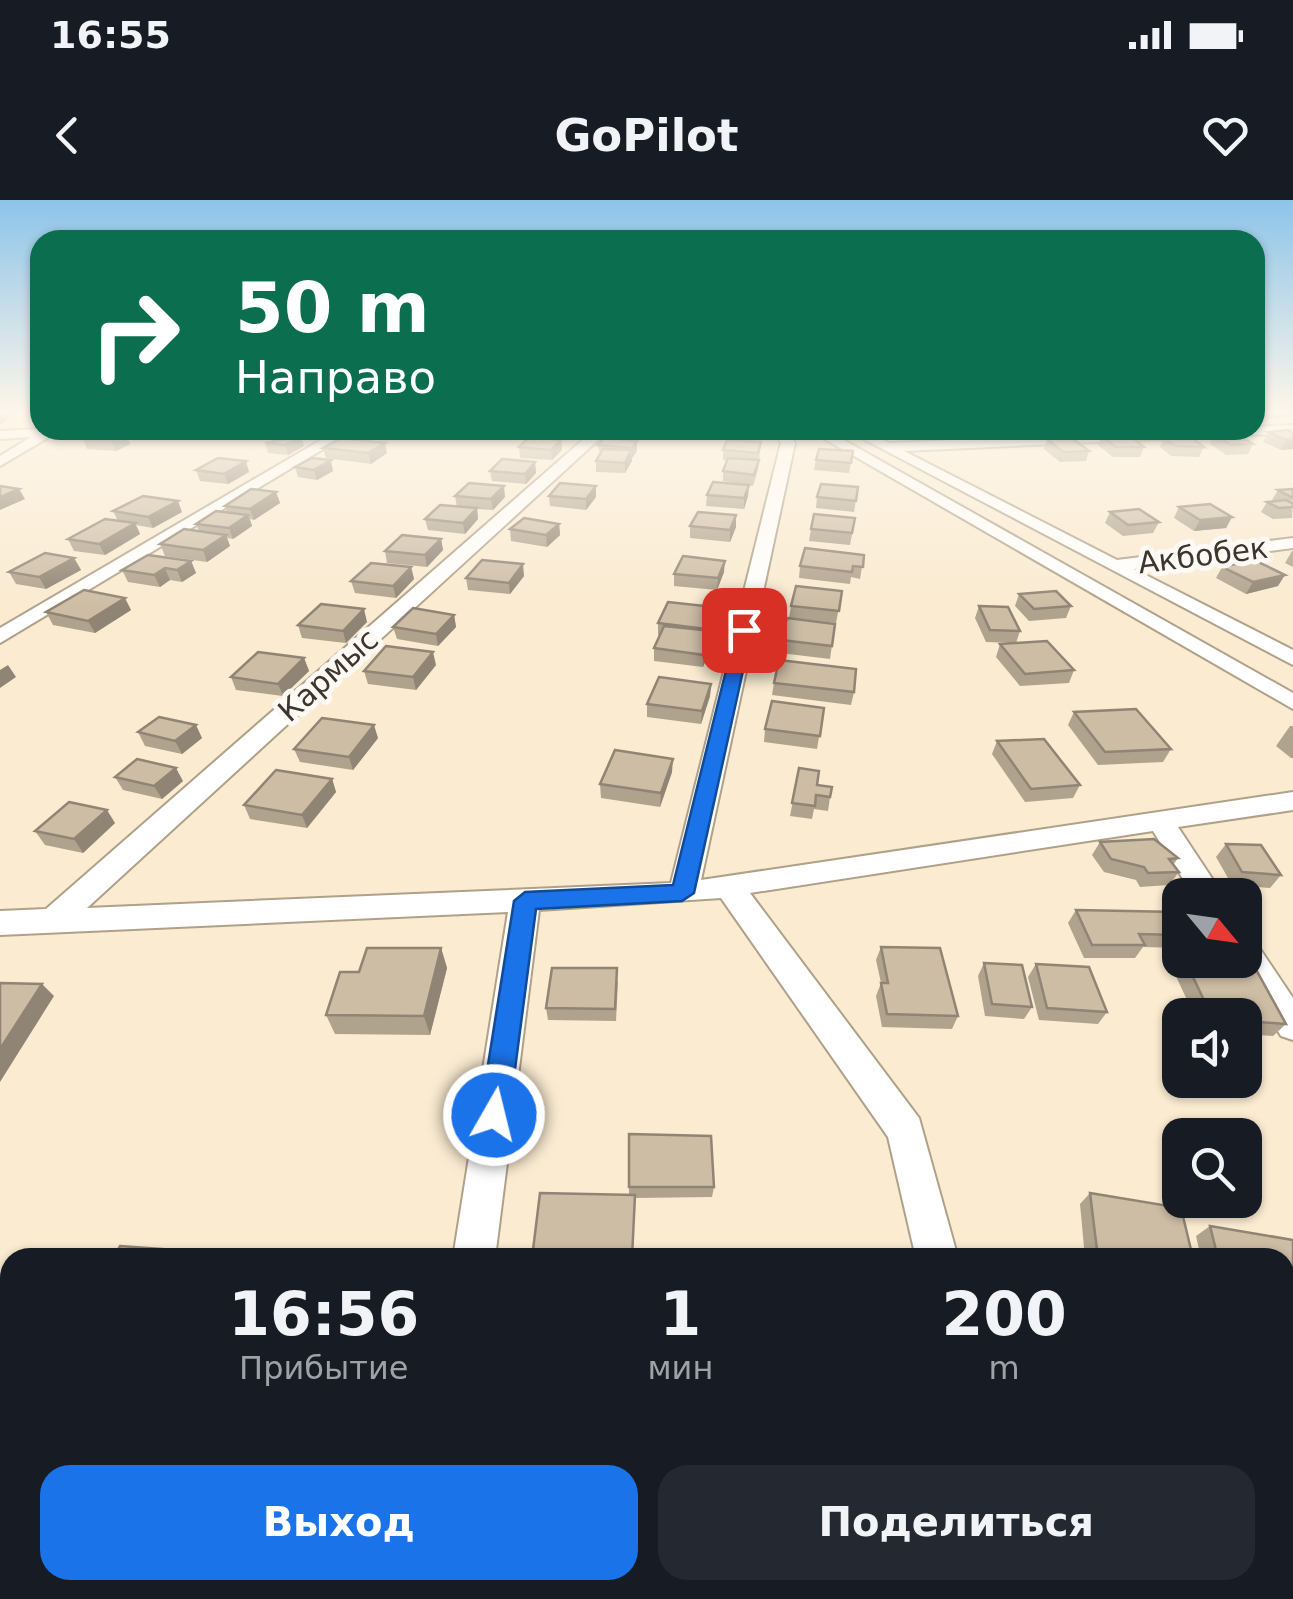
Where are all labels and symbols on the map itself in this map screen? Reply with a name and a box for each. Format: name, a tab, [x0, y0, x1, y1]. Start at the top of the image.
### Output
street label: Акбобек	[1136, 530, 1270, 580]
pin	[702, 588, 787, 673]
street label: Кармыс	[271, 621, 385, 729]
north arrow	[1162, 878, 1262, 978]
position arrow	[442, 1063, 546, 1167]

